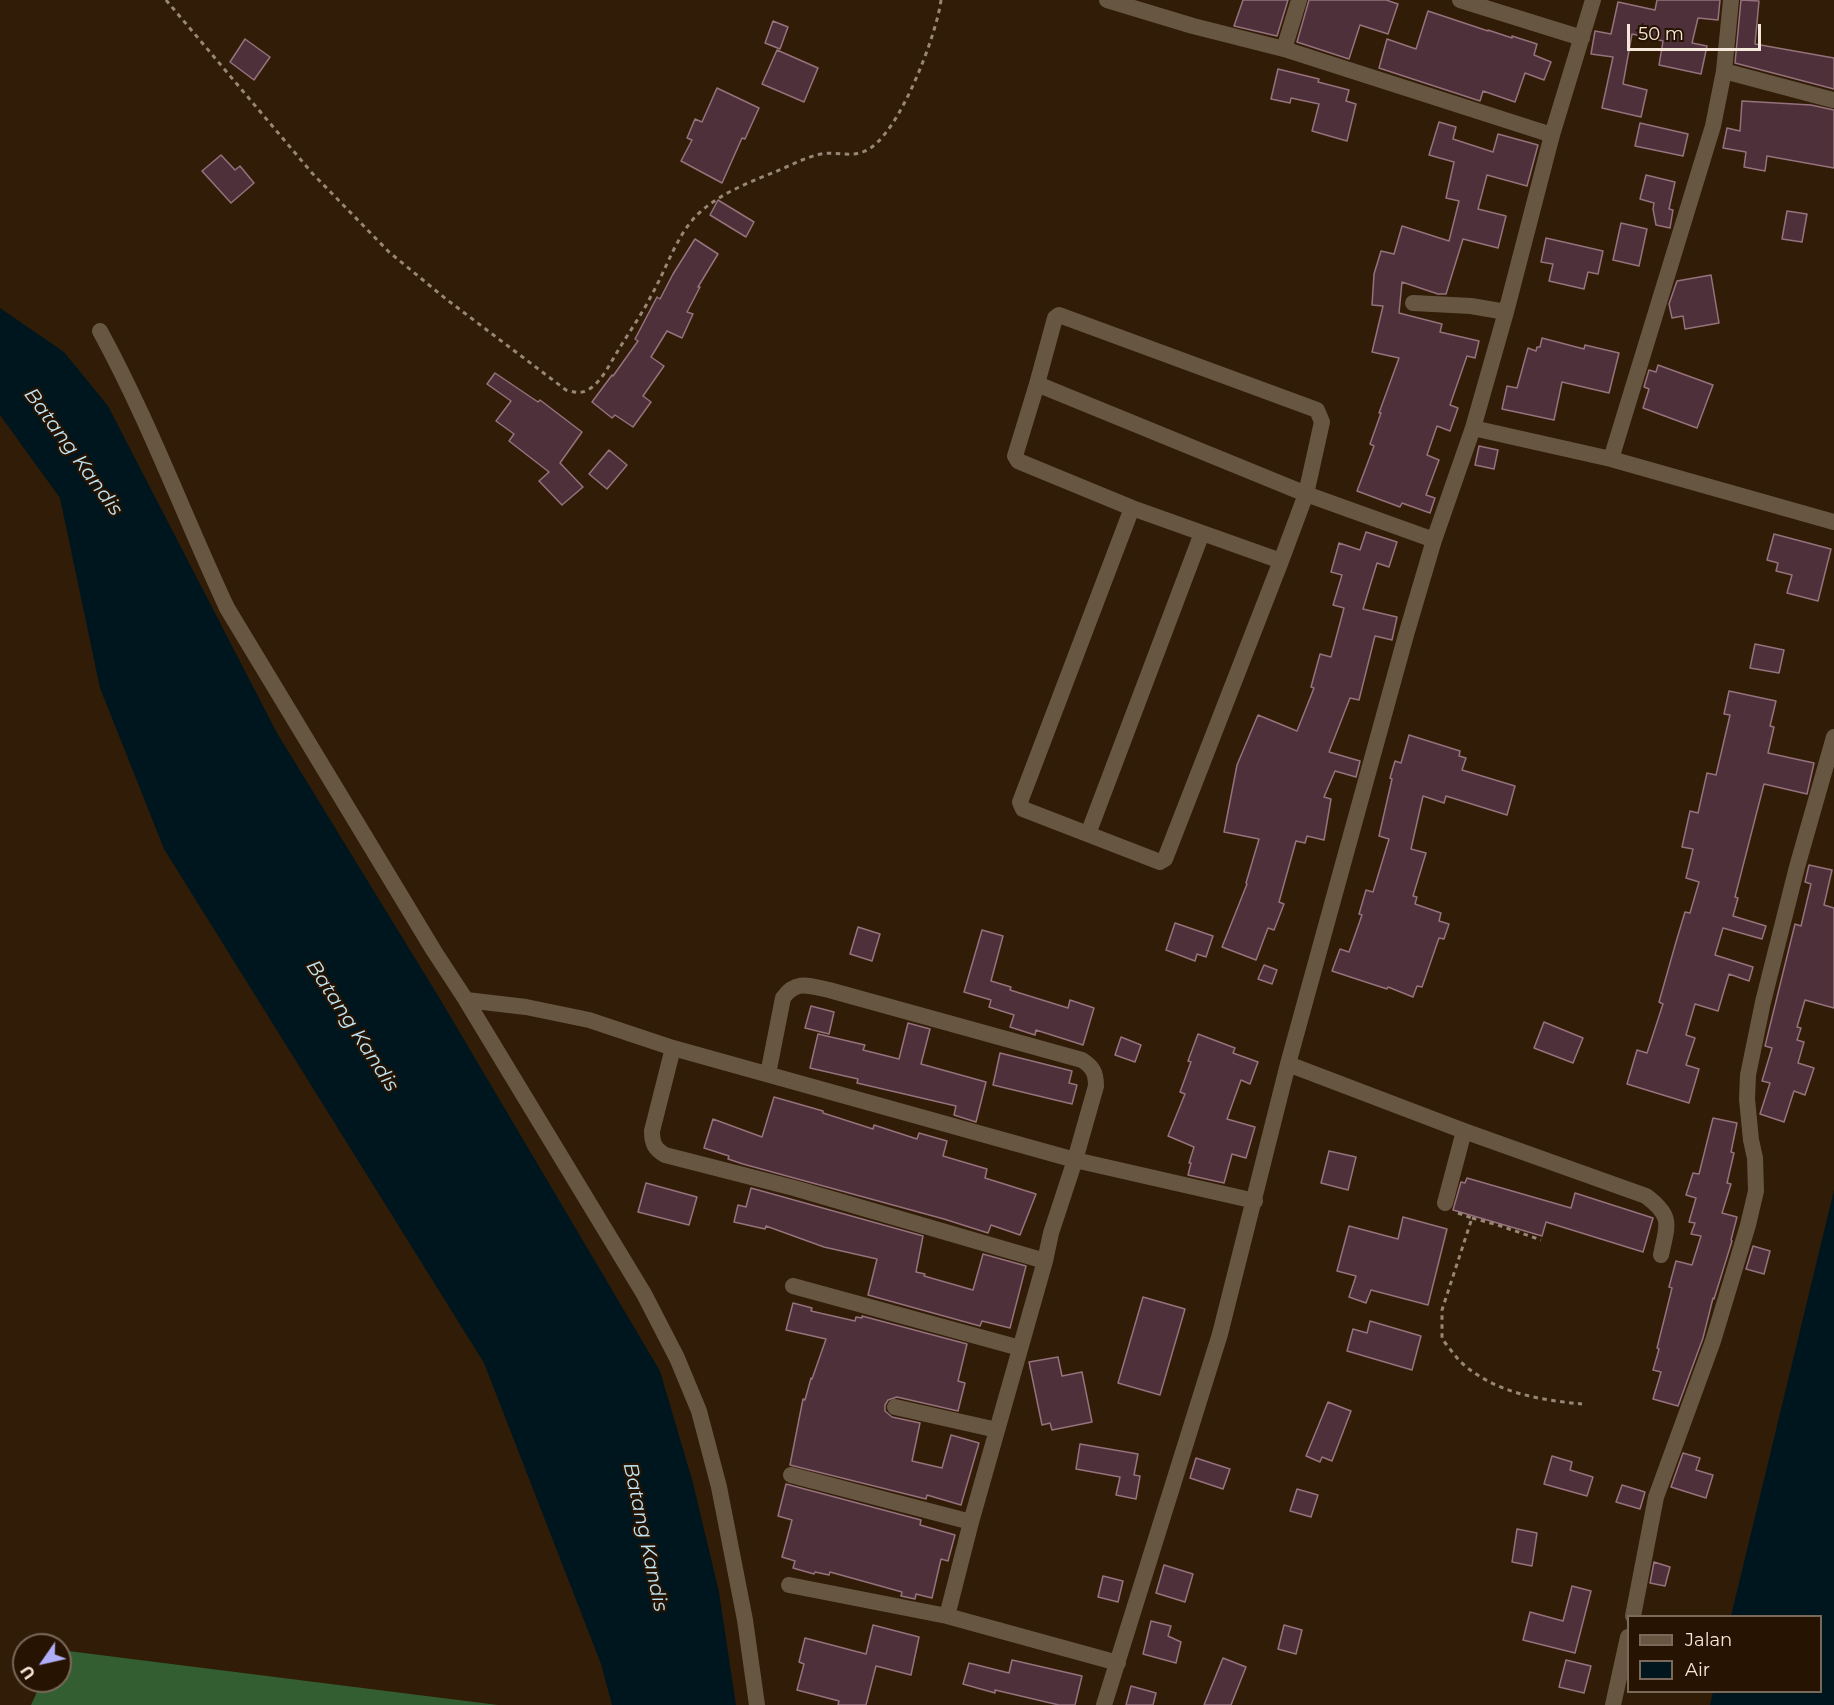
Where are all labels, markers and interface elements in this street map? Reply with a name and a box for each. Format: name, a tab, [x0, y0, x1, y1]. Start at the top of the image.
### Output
scale bar	[1630, 12, 1764, 50]
text: 50 m	[1638, 23, 1684, 45]
water label: Batang Kandis	[19, 383, 127, 521]
water label: Batang Kandis	[301, 956, 403, 1096]
water label: Batang Kandis	[617, 1460, 673, 1614]
legend	[1627, 1615, 1822, 1693]
text: Jalan	[1685, 1629, 1732, 1651]
north arrow	[12, 1633, 72, 1693]
text: Air	[1685, 1659, 1710, 1681]
text: U	[17, 1662, 40, 1683]

